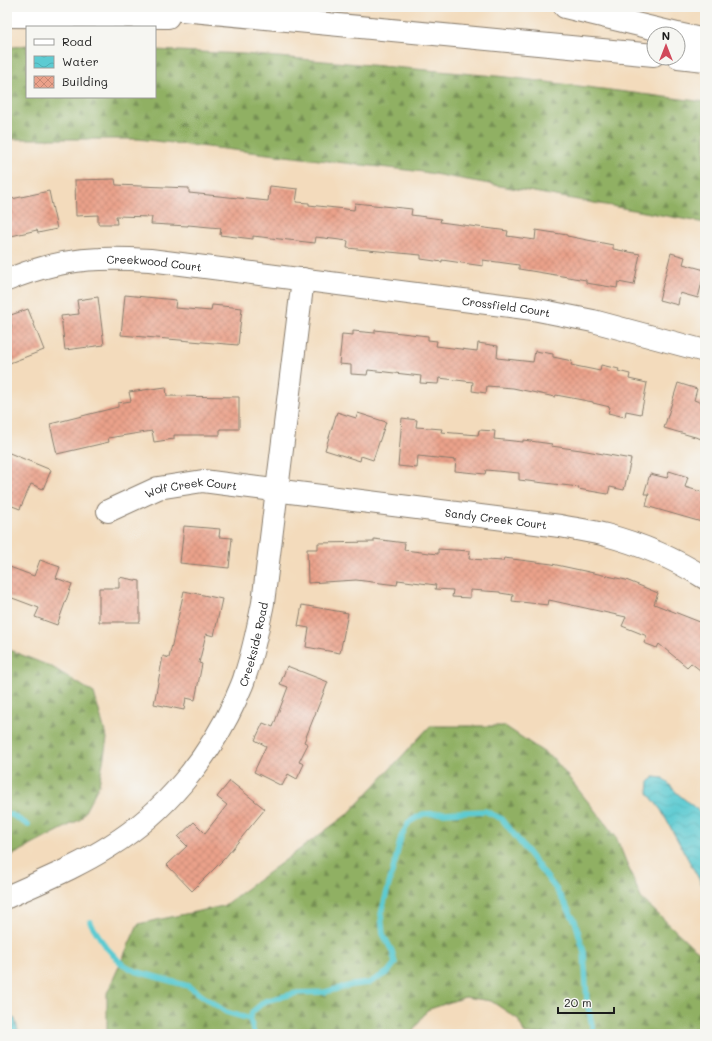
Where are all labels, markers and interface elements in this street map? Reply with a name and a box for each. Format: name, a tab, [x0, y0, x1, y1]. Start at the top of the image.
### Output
legend	[26, 26, 156, 98]
north arrow	[646, 26, 686, 66]
text: N	[662, 28, 670, 43]
text: Road	[62, 33, 92, 49]
text: Water	[62, 53, 99, 69]
text: Building	[62, 73, 108, 89]
street label: Creekwood Court	[106, 251, 203, 274]
street label: Crossfield Court	[461, 292, 552, 320]
street label: Wolf Creek Court	[142, 474, 238, 501]
street label: Sandy Creek Court	[444, 504, 548, 532]
street label: Creekside Road	[235, 601, 271, 688]
scale bar	[558, 989, 614, 1015]
text: 20 m	[564, 994, 592, 1010]

